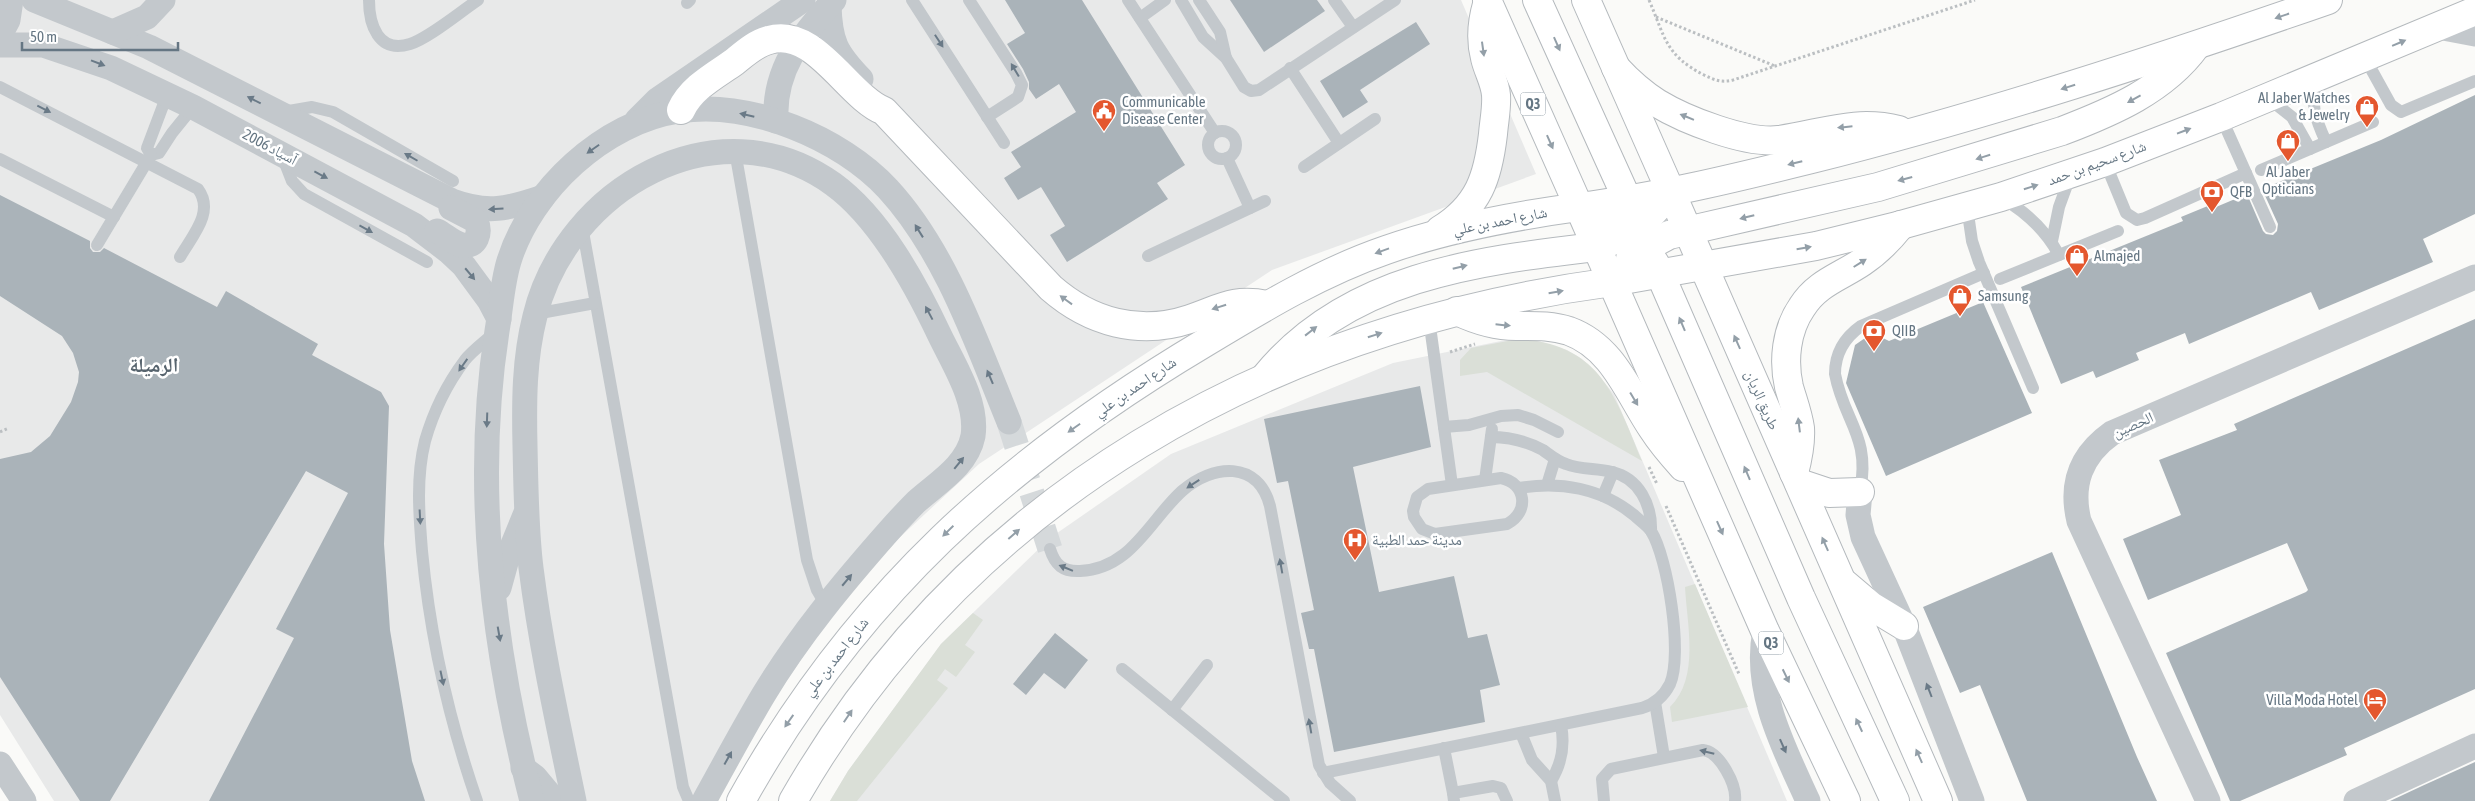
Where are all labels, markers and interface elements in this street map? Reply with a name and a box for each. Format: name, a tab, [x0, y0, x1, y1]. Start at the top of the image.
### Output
one-way arrow	[2274, 12, 2289, 20]
scale bar	[22, 20, 179, 52]
text: 50 m	[30, 28, 57, 45]
one-way arrow	[934, 34, 943, 48]
one-way arrow	[1553, 37, 1561, 51]
one-way arrow	[2392, 39, 2406, 47]
one-way arrow	[1479, 42, 1487, 58]
one-way arrow	[91, 59, 106, 67]
one-way arrow	[1010, 64, 1019, 77]
one-way arrow	[2060, 83, 2075, 91]
place label: Al Jaber Watches & Jewelry	[2258, 89, 2350, 123]
road number: Q3	[1520, 92, 1546, 116]
place label: Communicable Disease Center	[1122, 93, 1206, 127]
one-way arrow	[2127, 94, 2141, 103]
shop icon: Al Jaber Watches & Jewelry	[2354, 94, 2380, 128]
one-way arrow	[247, 95, 261, 103]
public building icon: Communicable Disease Center	[1091, 98, 1117, 132]
one-way arrow	[36, 105, 51, 113]
one-way arrow	[739, 111, 754, 119]
one-way arrow	[1680, 113, 1695, 120]
one-way arrow	[1836, 123, 1852, 131]
street label: آسياد 2006	[240, 125, 301, 169]
one-way arrow	[2177, 127, 2191, 135]
shop icon: Al Jaber Opticians	[2275, 128, 2301, 162]
one-way arrow	[1546, 135, 1554, 149]
street label: شارع سحيم بن حمد	[2045, 137, 2149, 190]
one-way arrow	[587, 144, 600, 154]
one-way arrow	[404, 152, 417, 161]
one-way arrow	[1975, 153, 1990, 161]
one-way arrow	[1788, 159, 1803, 167]
place label: Al Jaber Opticians	[2262, 163, 2314, 197]
one-way arrow	[314, 171, 329, 179]
one-way arrow	[1898, 176, 1913, 184]
bank icon: QFB	[2199, 179, 2225, 213]
one-way arrow	[2024, 183, 2039, 190]
place label: QFB	[2230, 183, 2252, 200]
street label: شارع احمد بن علي	[1451, 203, 1549, 242]
one-way arrow	[488, 206, 504, 214]
one-way arrow	[1740, 213, 1755, 221]
one-way arrow	[914, 224, 923, 238]
one-way arrow	[359, 225, 373, 233]
one-way arrow	[1796, 243, 1812, 251]
shop icon: Almajed	[2064, 243, 2090, 277]
one-way arrow	[1374, 247, 1389, 255]
place label: Almajed	[2094, 247, 2140, 264]
one-way arrow	[1854, 258, 1867, 267]
one-way arrow	[1452, 263, 1467, 271]
one-way arrow	[465, 267, 476, 280]
shop icon: Samsung	[1947, 283, 1973, 317]
one-way arrow	[1548, 287, 1564, 295]
place label: Samsung	[1978, 287, 2029, 304]
one-way arrow	[1059, 295, 1073, 305]
one-way arrow	[1211, 303, 1226, 311]
one-way arrow	[925, 306, 933, 320]
one-way arrow	[1677, 317, 1685, 331]
bank icon: QIIB	[1861, 318, 1887, 352]
one-way arrow	[1496, 321, 1512, 329]
place label: QIIB	[1892, 322, 1916, 339]
one-way arrow	[1304, 326, 1318, 336]
one-way arrow	[1368, 330, 1383, 338]
one-way arrow	[1732, 335, 1740, 349]
district label: الرميلة	[130, 353, 178, 377]
street label: شارع احمد بن علي	[1090, 353, 1181, 424]
one-way arrow	[458, 358, 468, 371]
street label: طريق الريان	[1740, 367, 1783, 433]
one-way arrow	[986, 370, 994, 384]
one-way arrow	[1629, 392, 1638, 405]
street label: الحصين	[2110, 408, 2157, 443]
one-way arrow	[482, 412, 490, 428]
one-way arrow	[1795, 417, 1803, 433]
one-way arrow	[1067, 423, 1081, 433]
one-way arrow	[954, 456, 965, 469]
one-way arrow	[1742, 466, 1750, 480]
one-way arrow	[1186, 479, 1200, 489]
one-way arrow	[416, 510, 424, 526]
one-way arrow	[1716, 521, 1724, 535]
one-way arrow	[943, 524, 955, 536]
hospital icon: مدينة حمد الطبية	[1342, 527, 1368, 561]
one-way arrow	[1007, 528, 1020, 539]
place label: مدينة حمد الطبية	[1372, 531, 1462, 548]
one-way arrow	[1821, 537, 1829, 551]
one-way arrow	[1277, 558, 1285, 574]
one-way arrow	[1059, 564, 1073, 572]
one-way arrow	[842, 574, 853, 587]
street label: شارع احمد بن علي	[799, 614, 875, 702]
one-way arrow	[496, 626, 504, 642]
road number: Q3	[1758, 632, 1784, 654]
one-way arrow	[1782, 669, 1791, 684]
one-way arrow	[438, 671, 446, 686]
one-way arrow	[1925, 683, 1932, 698]
hotel icon: Villa Moda Hotel	[2362, 687, 2388, 721]
place label: Villa Moda Hotel	[2266, 691, 2358, 708]
one-way arrow	[843, 709, 852, 722]
one-way arrow	[784, 715, 794, 728]
one-way arrow	[1306, 718, 1314, 734]
one-way arrow	[1855, 718, 1863, 732]
one-way arrow	[1780, 739, 1788, 753]
one-way arrow	[1699, 748, 1715, 756]
one-way arrow	[1914, 749, 1922, 763]
one-way arrow	[724, 751, 732, 766]

